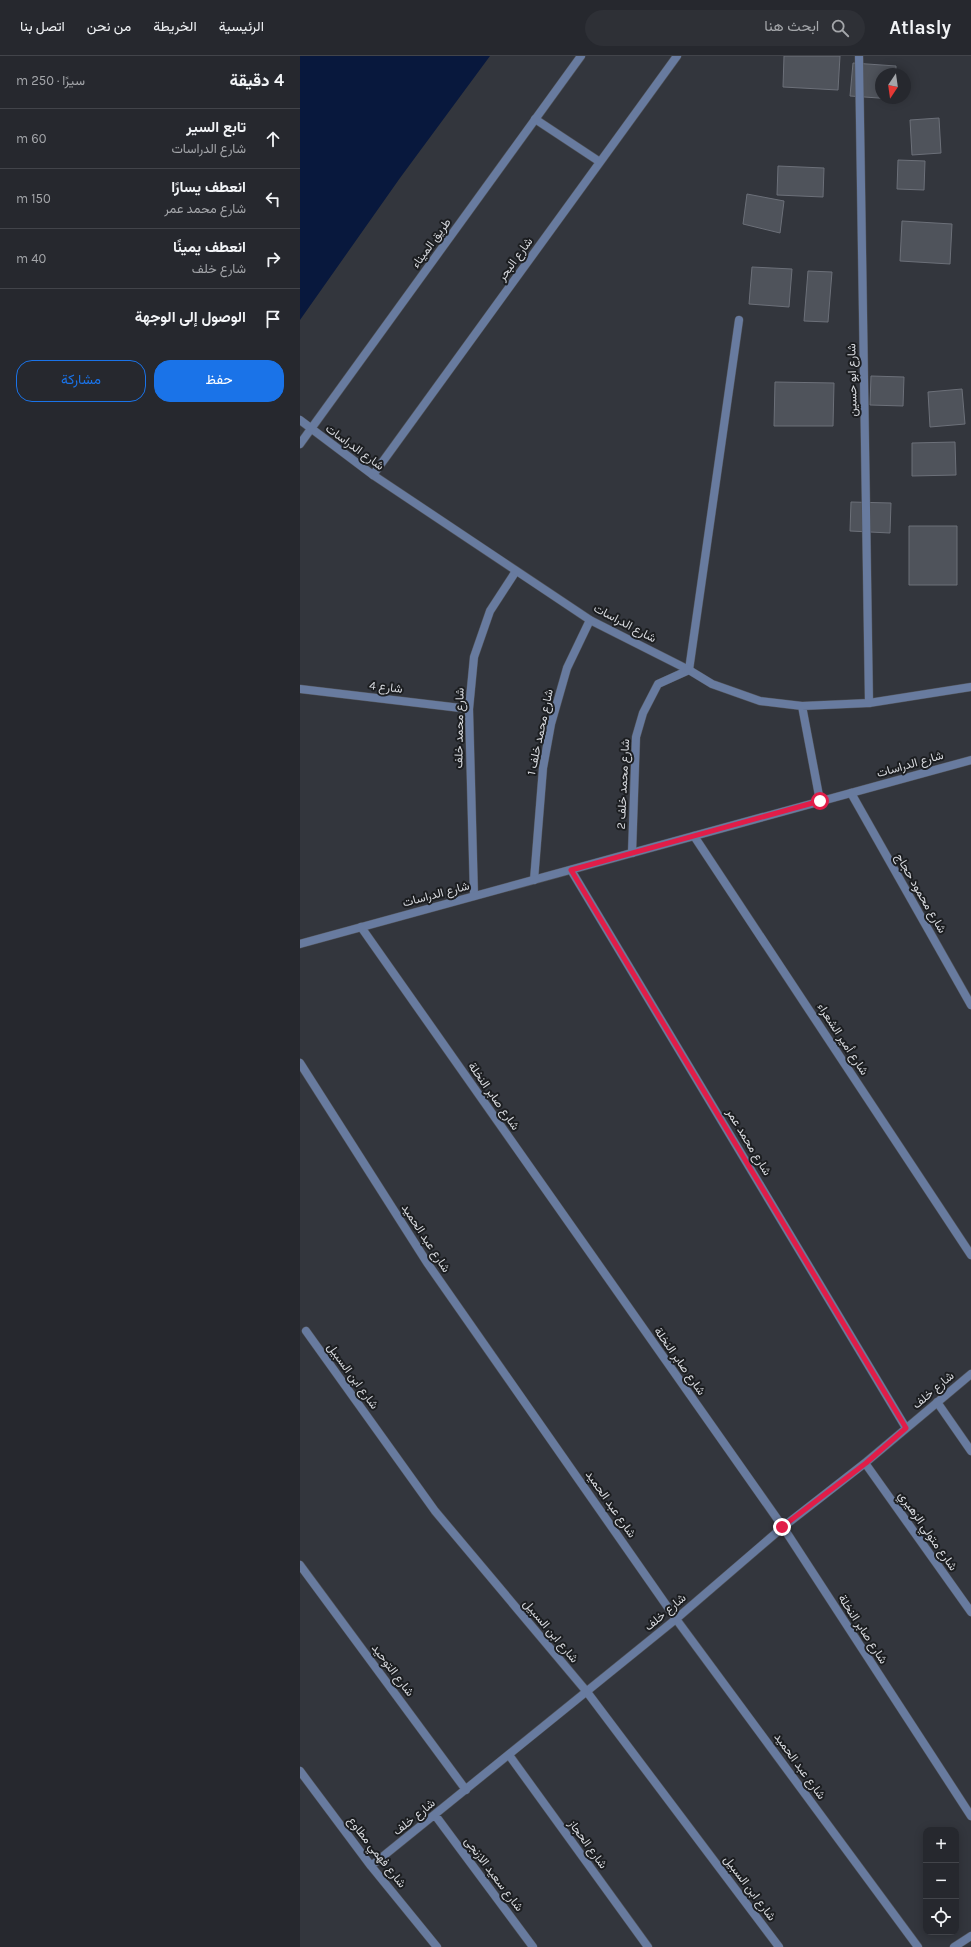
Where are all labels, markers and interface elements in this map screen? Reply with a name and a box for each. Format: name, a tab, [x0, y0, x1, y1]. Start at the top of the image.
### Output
search box	[585, 10, 865, 46]
text: ابحث هنا	[764, 17, 819, 35]
icon: search	[829, 17, 851, 39]
text: Atlasly	[889, 17, 951, 39]
text: اتصل بنا	[20, 18, 65, 35]
text: من نحن	[87, 18, 131, 35]
text: الخريطة	[153, 18, 197, 35]
text: الرئيسية	[219, 18, 264, 35]
north arrow	[875, 68, 911, 104]
text: 4 دقيقة	[229, 70, 284, 90]
text: سيرًا · 250 m	[16, 73, 85, 88]
text: تابع السير	[186, 118, 246, 136]
icon: ahead	[262, 128, 284, 150]
text: 60 m	[16, 131, 46, 146]
text: شارع الدراسات	[171, 141, 246, 156]
text: انعطف يسارًا	[171, 178, 246, 196]
icon: left	[262, 188, 284, 210]
text: 150 m	[16, 191, 51, 206]
text: شارع محمد عمر	[164, 201, 246, 216]
street label: طريق الميناء	[408, 215, 455, 271]
street label: شارع البحر	[494, 235, 537, 285]
text: انعطف يمينًا	[173, 238, 246, 256]
icon: right	[262, 248, 284, 270]
text: 40 m	[16, 251, 46, 266]
text: شارع خلف	[192, 261, 246, 276]
text: الوصول إلى الوجهة	[135, 308, 246, 326]
icon: arrive	[262, 308, 284, 330]
street label: شارع ابو حسين	[844, 343, 862, 417]
button: مشاركة	[16, 360, 146, 402]
button: حفظ	[154, 360, 284, 402]
street label: شارع الدراسات	[322, 421, 387, 474]
street label: شارع الدراسات	[590, 601, 659, 647]
street label: شارع 4	[368, 678, 404, 698]
street label: شارع محمد خلف	[451, 688, 469, 768]
street label: شارع محمد خلف 1	[524, 688, 558, 777]
street label: شارع محمد خلف 2	[614, 738, 634, 830]
street label: شارع الدراسات	[875, 748, 946, 782]
route start	[811, 792, 829, 810]
street label: شارع محمود حجاج	[891, 851, 950, 936]
street label: شارع الدراسات	[401, 878, 472, 912]
street label: شارع أمير الشعراء	[813, 1000, 872, 1079]
street label: شارع صابر النخلة	[464, 1059, 523, 1134]
street label: شارع محمد عمر	[721, 1105, 774, 1179]
street label: شارع عبد الحميد	[397, 1201, 453, 1276]
street label: شارع صابر النخلة	[650, 1324, 709, 1399]
street label: شارع ابن السبيل	[323, 1340, 382, 1413]
street label: شارع خلف	[909, 1369, 958, 1413]
street label: شارع عبد الحميد	[581, 1468, 639, 1541]
street label: شارع متولي الزهيري	[893, 1489, 960, 1575]
route end	[773, 1518, 791, 1536]
street label: شارع خلف	[641, 1591, 690, 1635]
street label: شارع صابر النخلة	[834, 1592, 891, 1667]
street label: شارع ابن السبيل	[519, 1597, 581, 1667]
street label: شارع التوحيد	[367, 1641, 417, 1700]
street label: شارع عبد الحميد	[770, 1730, 829, 1803]
street label: شارع خلف	[390, 1796, 439, 1840]
street label: شارع فهمي مطاوع	[342, 1814, 409, 1892]
street label: شارع الحجاز	[563, 1816, 610, 1872]
map controls	[923, 1827, 959, 1935]
button: +	[923, 1827, 959, 1863]
street label: شارع سعيد الازنجى	[460, 1834, 526, 1915]
street label: شارع ابن السبيل	[719, 1853, 779, 1925]
button: −	[923, 1863, 959, 1899]
button: locate	[923, 1899, 959, 1935]

